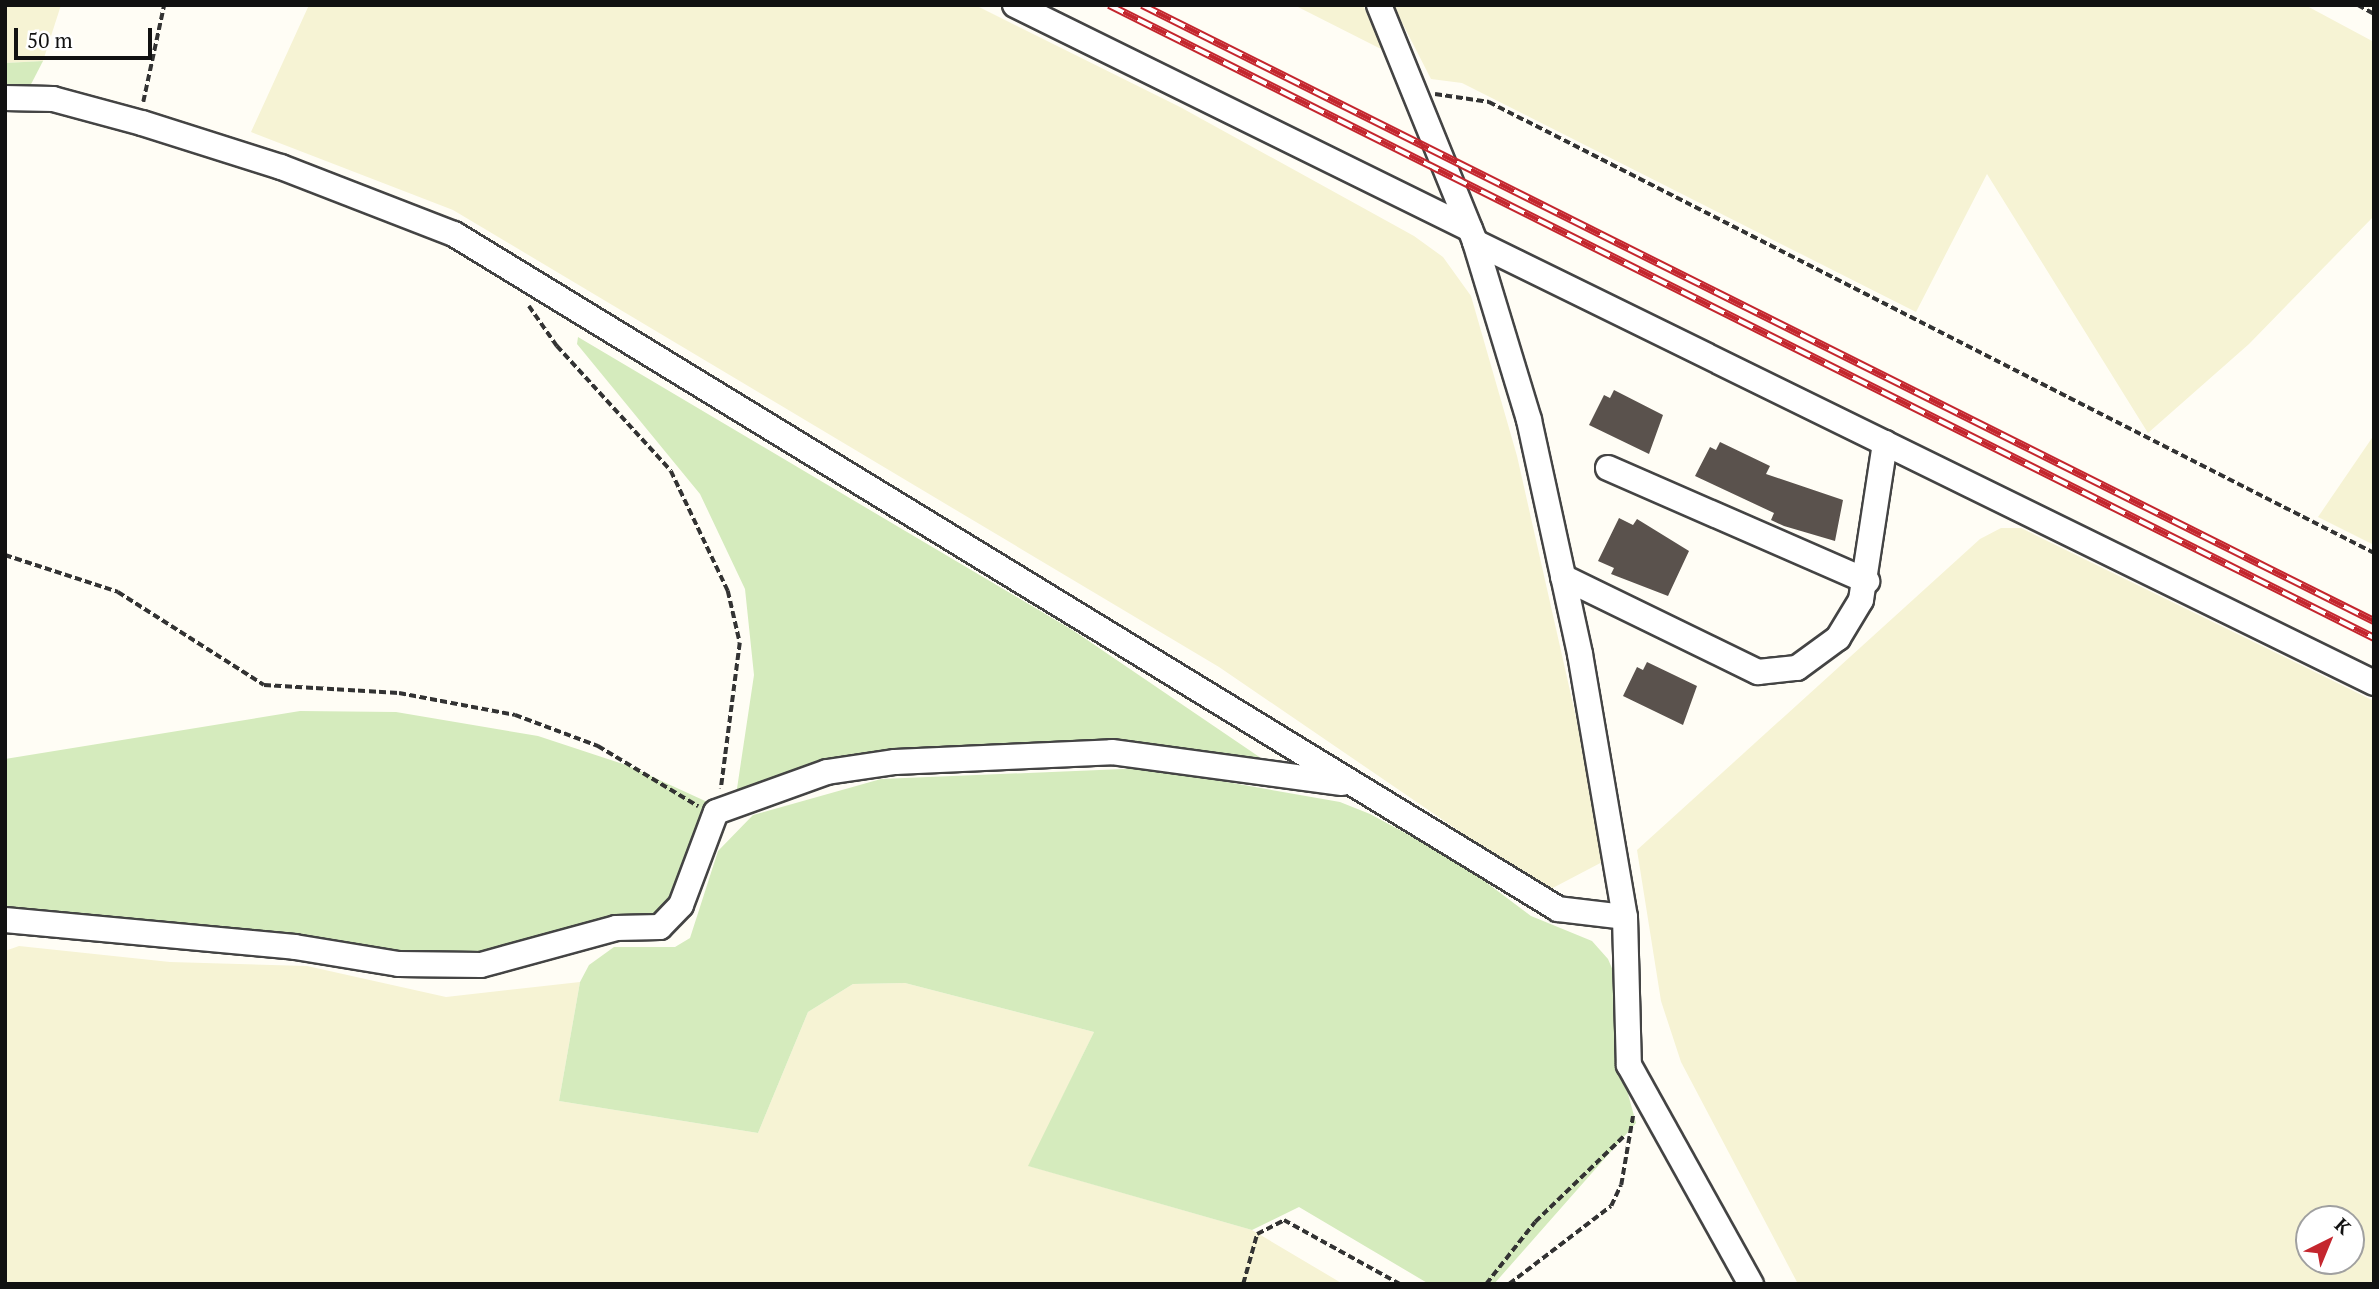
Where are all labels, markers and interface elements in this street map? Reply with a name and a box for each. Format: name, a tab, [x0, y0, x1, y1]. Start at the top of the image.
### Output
scale bar	[18, 14, 156, 58]
text: 50 m	[27, 26, 73, 54]
north arrow	[2295, 1205, 2365, 1275]
text: K	[2330, 1212, 2357, 1239]

